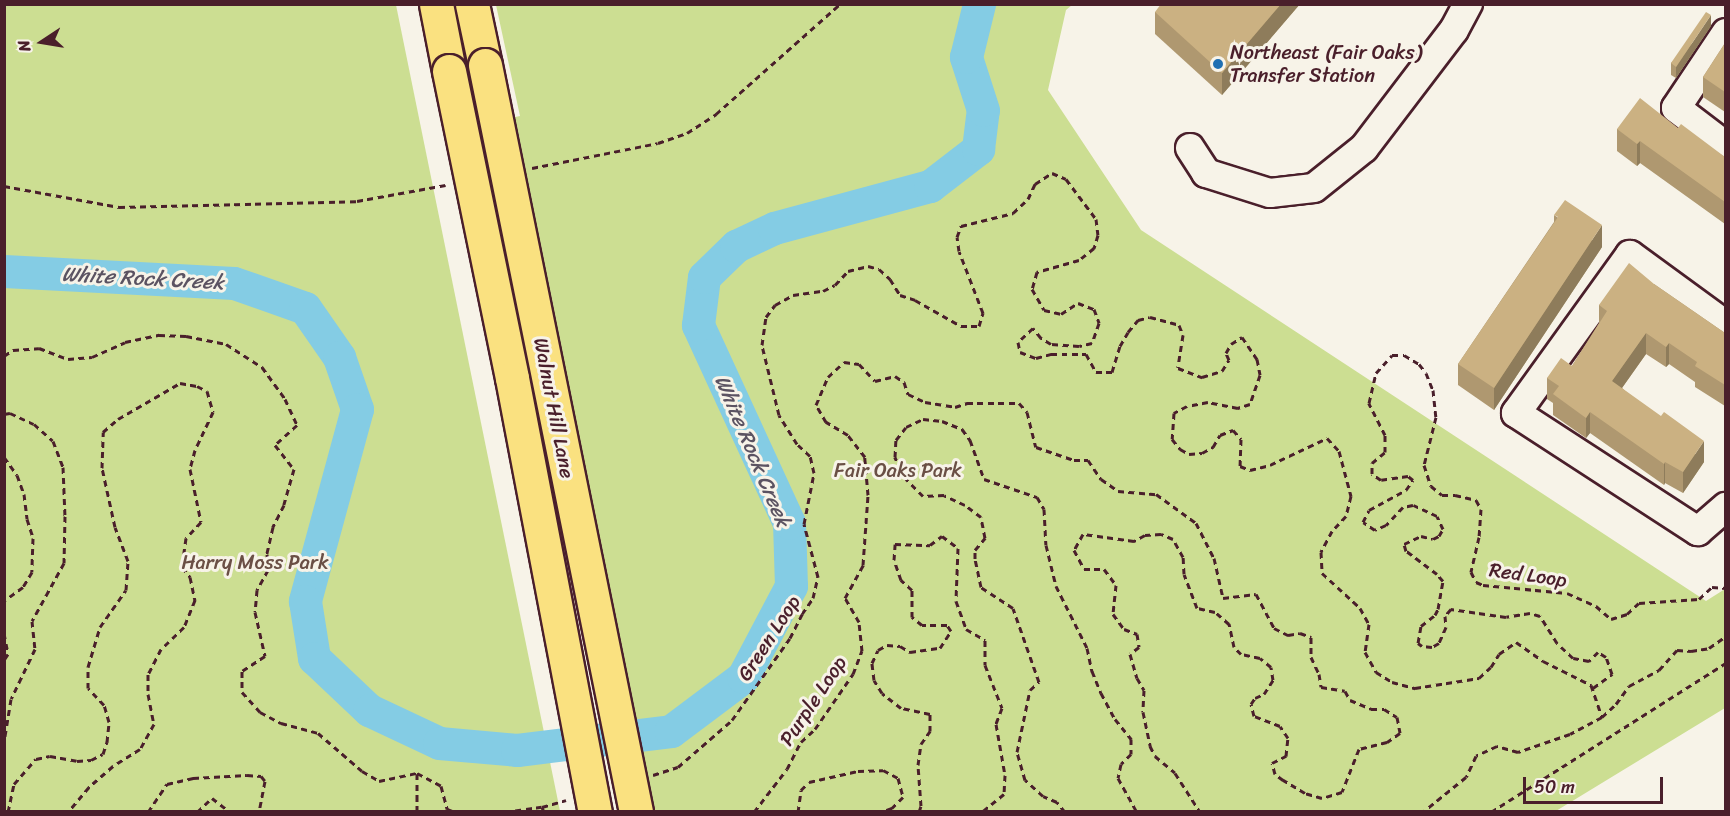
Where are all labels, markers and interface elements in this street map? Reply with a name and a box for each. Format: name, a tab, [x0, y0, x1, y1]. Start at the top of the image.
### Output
north arrow	[12, 12, 72, 72]
text: N	[9, 37, 39, 54]
place label: Northeast (Fair Oaks) Transfer Station	[1230, 40, 1422, 87]
marker: Northeast (Fair Oaks) Transfer Station	[1211, 57, 1225, 71]
water label: White Rock Creek	[61, 261, 225, 295]
street label: Walnut Hill Lane	[529, 336, 579, 480]
water label: White Rock Creek	[709, 371, 797, 531]
park label: Fair Oaks Park	[834, 458, 962, 482]
park label: Harry Moss Park	[181, 550, 329, 574]
street label: Red Loop	[1488, 558, 1568, 592]
street label: Green Loop	[732, 591, 806, 685]
street label: Purple Loop	[774, 652, 852, 750]
scale bar	[1526, 765, 1666, 803]
text: 50 m	[1534, 771, 1575, 803]

